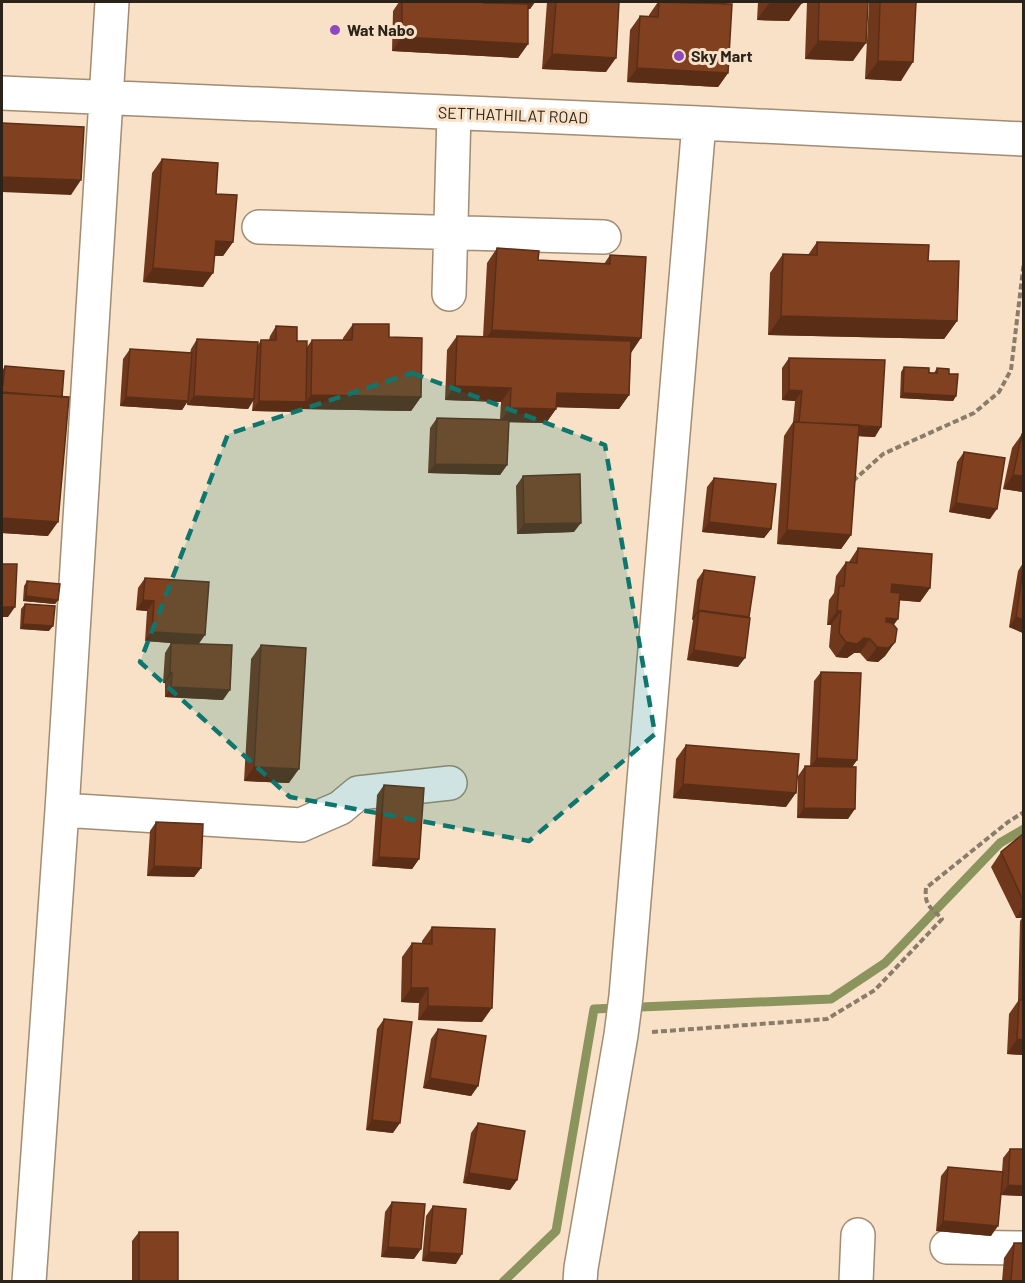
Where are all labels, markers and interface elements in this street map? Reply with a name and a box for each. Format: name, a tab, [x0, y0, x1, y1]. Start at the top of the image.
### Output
place label: Wat Nabo	[347, 20, 415, 39]
marker: Wat Nabo	[328, 23, 342, 37]
place label: Sky Mart	[691, 46, 753, 65]
marker: Sky Mart	[672, 49, 686, 63]
street label: SETTHATHILAT ROAD	[438, 102, 588, 127]

